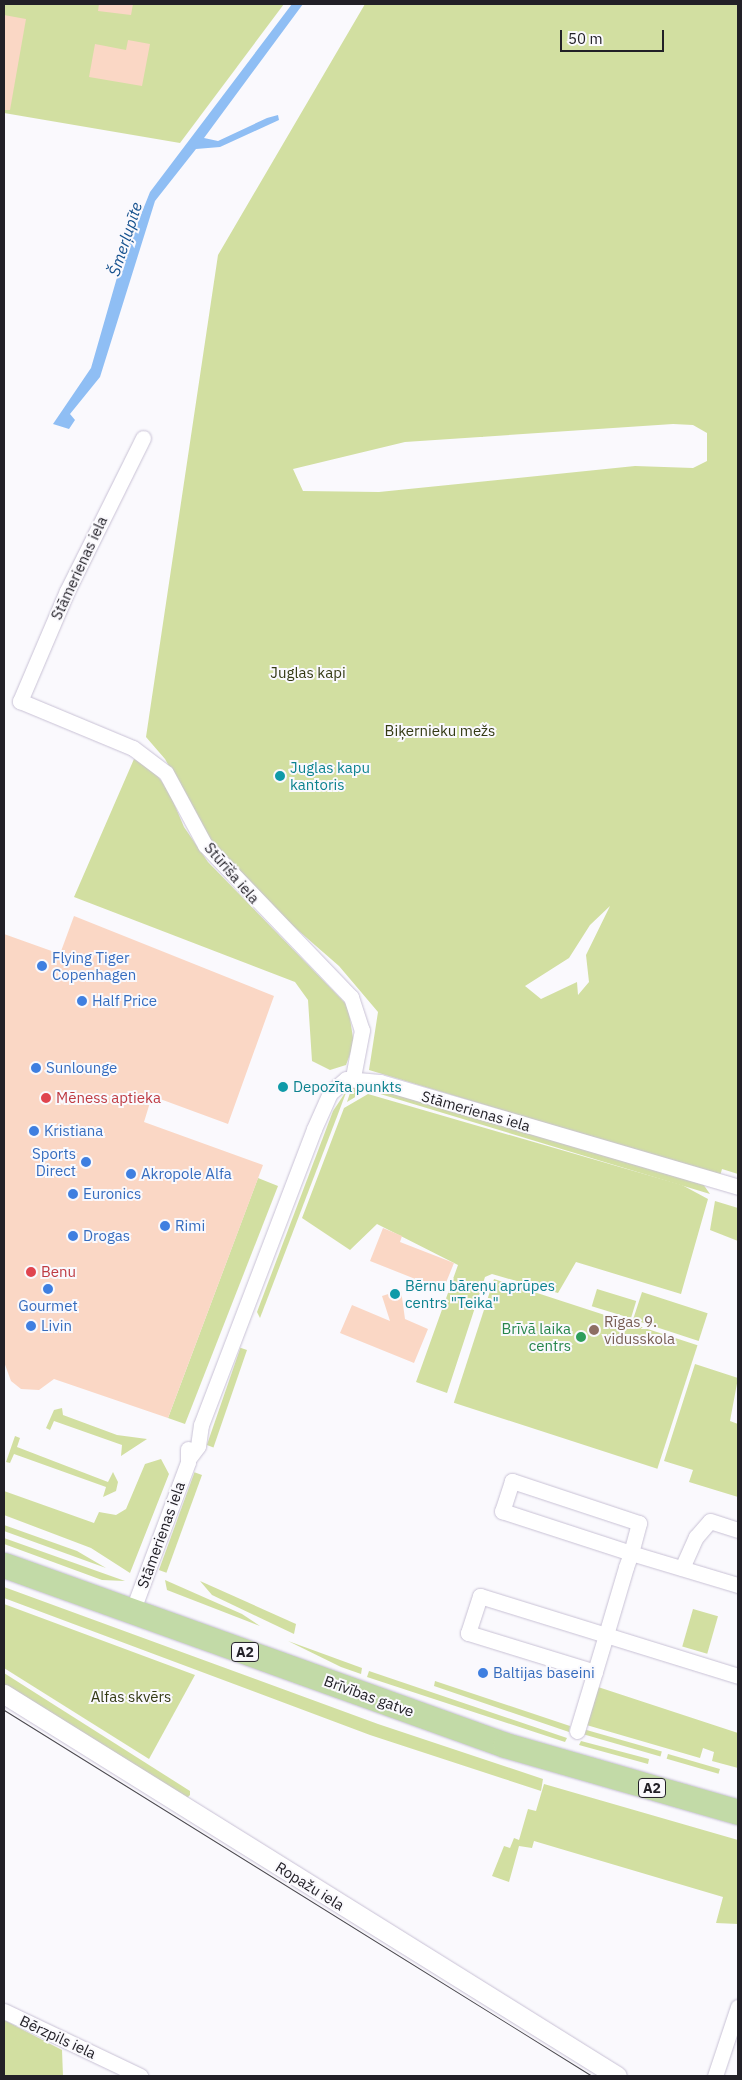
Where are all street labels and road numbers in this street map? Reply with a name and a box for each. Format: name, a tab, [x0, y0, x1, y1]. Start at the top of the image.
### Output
street label: Stāmerienas iela	[47, 513, 111, 623]
street label: Stūrīša iela	[201, 839, 263, 907]
street label: Stāmerienas iela	[420, 1087, 532, 1135]
street label: Stāmerienas iela	[133, 1479, 189, 1591]
road number: A2	[230, 1640, 260, 1664]
street label: Brīvības gatve	[322, 1671, 416, 1721]
road number: A2	[637, 1776, 667, 1800]
street label: Ropažu iela	[272, 1858, 348, 1914]
street label: Bērzpils iela	[17, 2012, 99, 2062]

